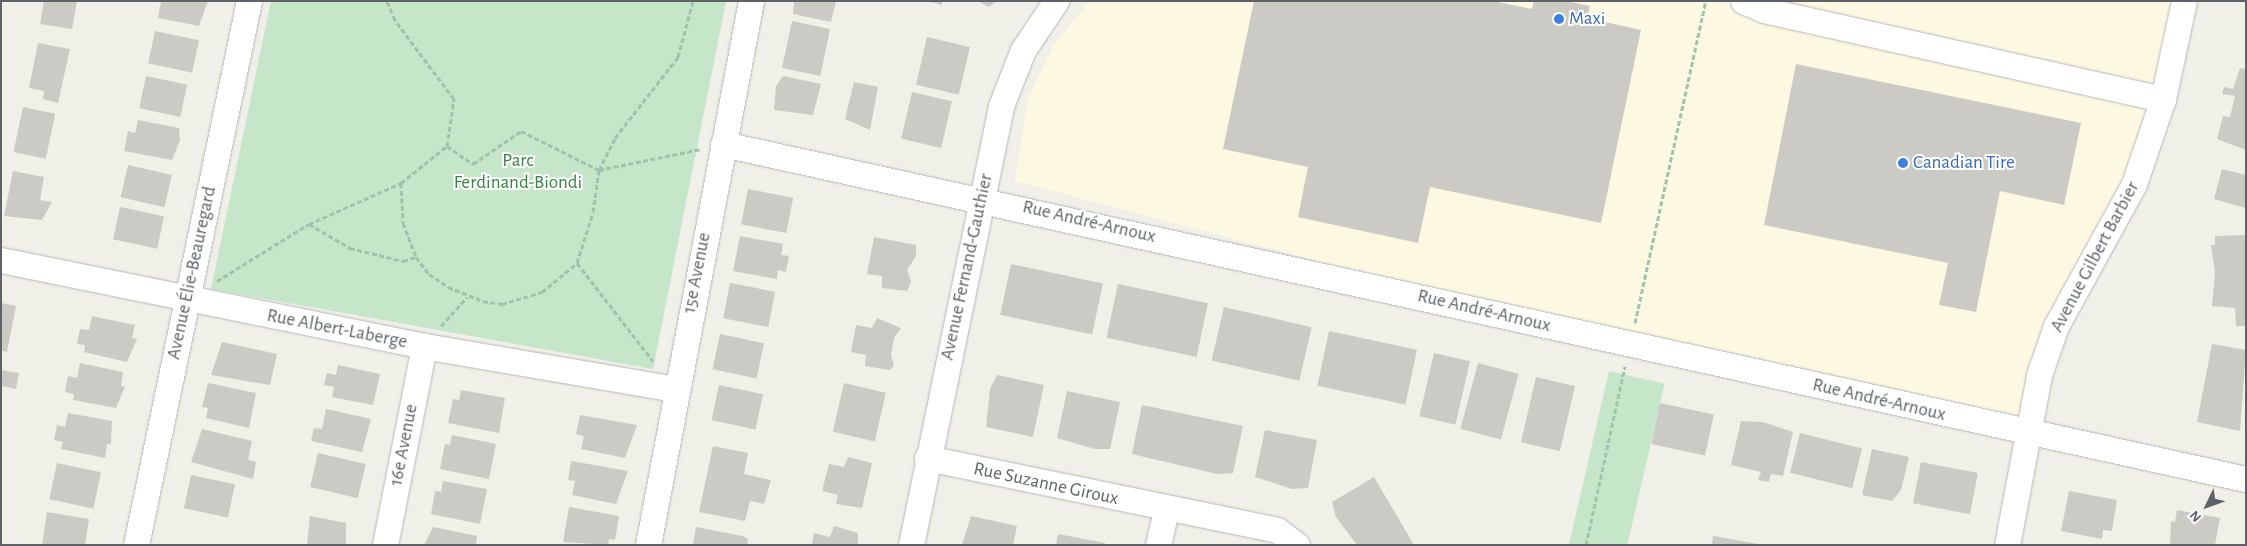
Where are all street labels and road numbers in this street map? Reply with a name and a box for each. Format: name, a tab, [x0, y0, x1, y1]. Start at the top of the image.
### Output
street label: Avenue Fernand-Gauthier	[936, 172, 998, 362]
street label: Avenue Gilbert Barbier	[2046, 178, 2144, 336]
street label: Avenue Élie-Beauregard	[163, 184, 221, 362]
street label: Rue André-Arnoux	[1020, 196, 1158, 248]
street label: 15e Avenue	[678, 231, 716, 315]
street label: Rue André-Arnoux	[1415, 285, 1553, 337]
street label: Rue Albert-Laberge	[265, 304, 409, 354]
street label: Rue André-Arnoux	[1810, 374, 1948, 426]
street label: 16e Avenue	[385, 402, 423, 488]
street label: Rue Suzanne Giroux	[971, 458, 1121, 510]

